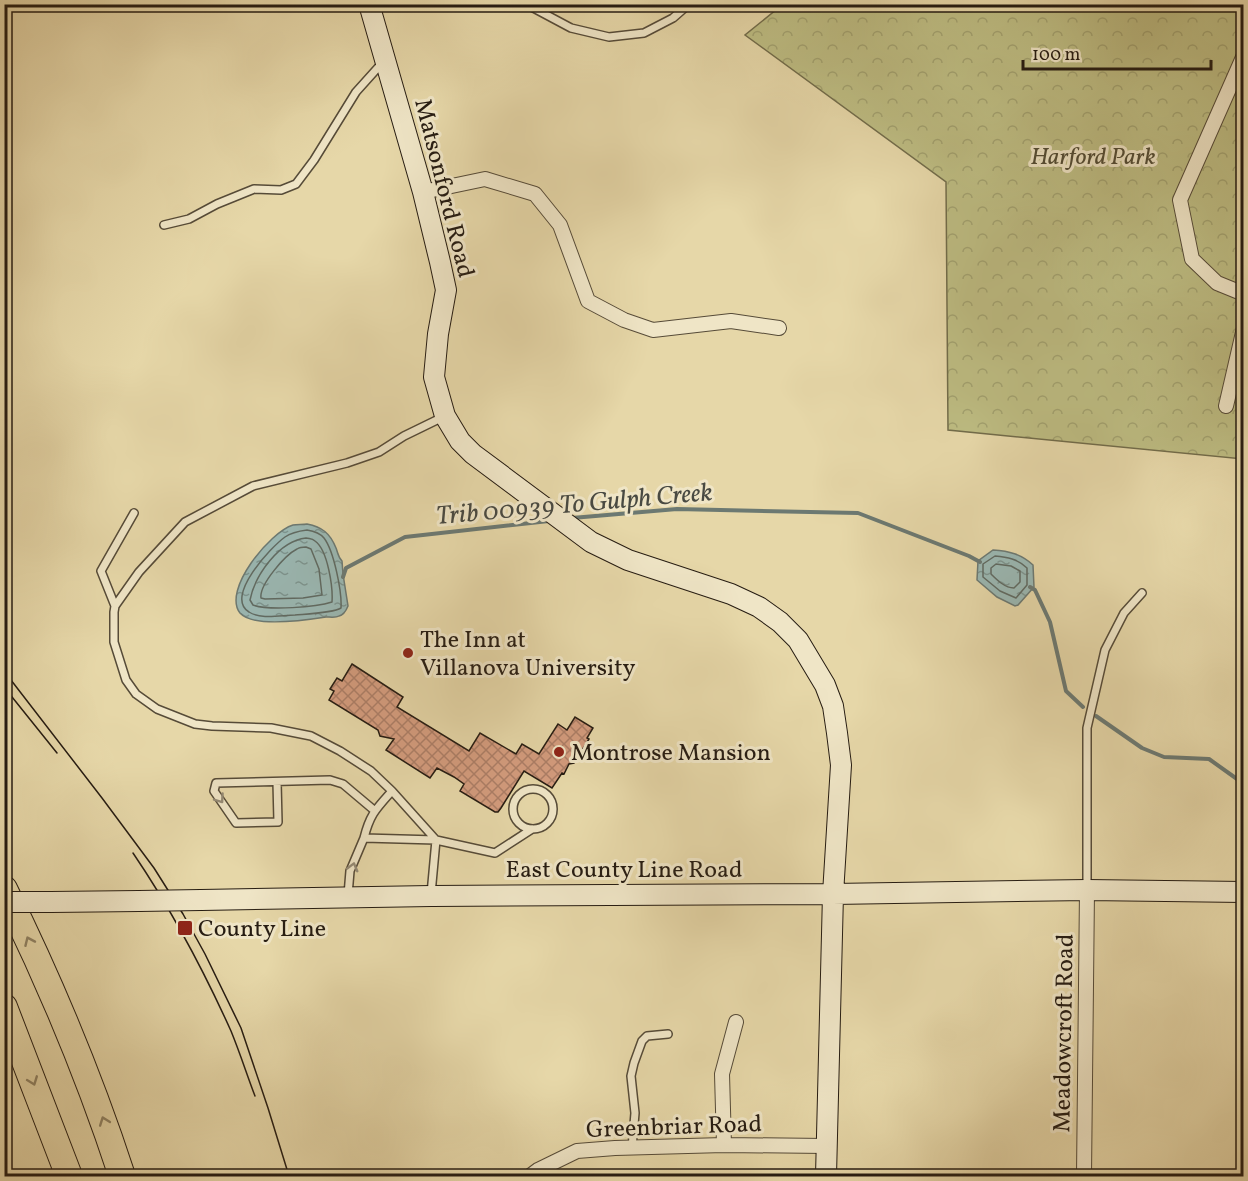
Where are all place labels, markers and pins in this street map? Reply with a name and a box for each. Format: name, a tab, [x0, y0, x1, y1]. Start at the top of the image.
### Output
place label: The Inn at Villanova University	[420, 624, 636, 686]
marker: The Inn at Villanova University	[401, 646, 415, 660]
place label: Montrose Mansion	[571, 737, 771, 771]
marker: Montrose Mansion	[552, 745, 566, 759]
place label: County Line	[198, 913, 326, 947]
marker: County Line	[176, 919, 194, 937]

